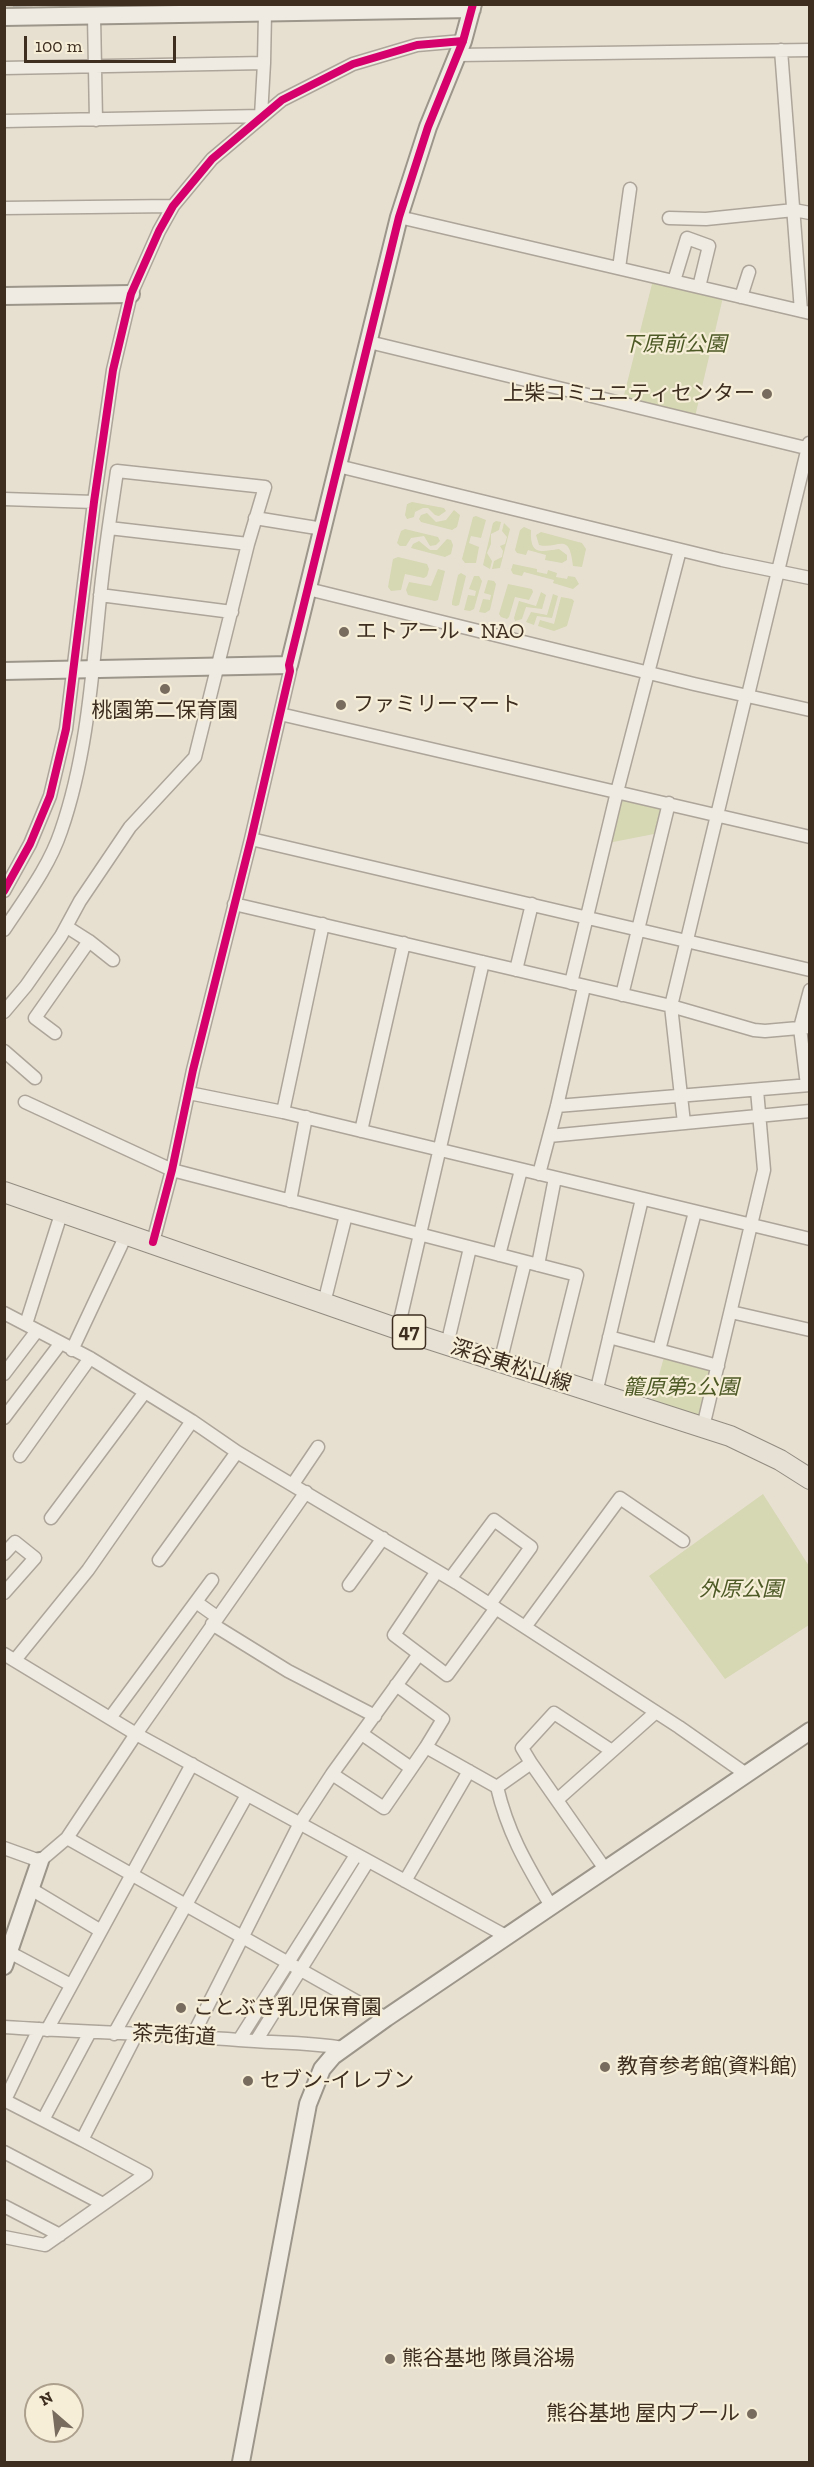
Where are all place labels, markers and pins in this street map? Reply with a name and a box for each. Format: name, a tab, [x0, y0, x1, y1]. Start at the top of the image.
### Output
place label: 上柴コミュニティセンター	[503, 381, 755, 407]
marker: 上柴コミュニティセンター	[760, 387, 774, 401]
place label: エトアール・NAO	[356, 619, 524, 645]
marker: エトアール・NAO	[337, 625, 351, 639]
marker: 桃園第二保育園	[158, 682, 172, 696]
place label: ファミリーマート	[353, 692, 521, 718]
place label: 桃園第二保育園	[92, 698, 238, 724]
marker: ファミリーマート	[334, 698, 348, 712]
place label: ことぶき乳児保育園	[193, 1995, 382, 2021]
marker: ことぶき乳児保育園	[174, 2001, 188, 2015]
place label: 教育参考館(資料館)	[617, 2054, 797, 2080]
marker: 教育参考館(資料館)	[598, 2060, 612, 2074]
place label: セブン-イレブン	[260, 2068, 414, 2094]
marker: セブン-イレブン	[241, 2074, 255, 2088]
place label: 熊谷基地 隊員浴場	[402, 2346, 575, 2372]
marker: 熊谷基地 隊員浴場	[383, 2352, 397, 2366]
place label: 熊谷基地 屋内プール	[546, 2401, 740, 2427]
marker: 熊谷基地 屋内プール	[745, 2407, 759, 2421]

